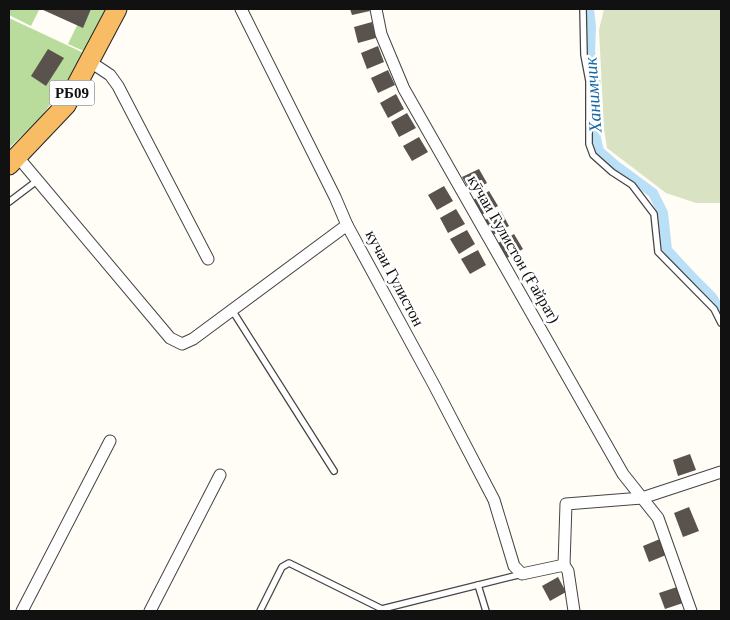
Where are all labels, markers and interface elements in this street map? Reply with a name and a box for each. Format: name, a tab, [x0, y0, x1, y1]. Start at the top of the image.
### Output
water label: Ханимчик	[580, 56, 606, 134]
road number: РБ09	[50, 80, 94, 106]
street label: кӯчаи Гулистон (Ғайрат)	[464, 172, 563, 326]
street label: кучаи Гулистон	[362, 227, 428, 330]

